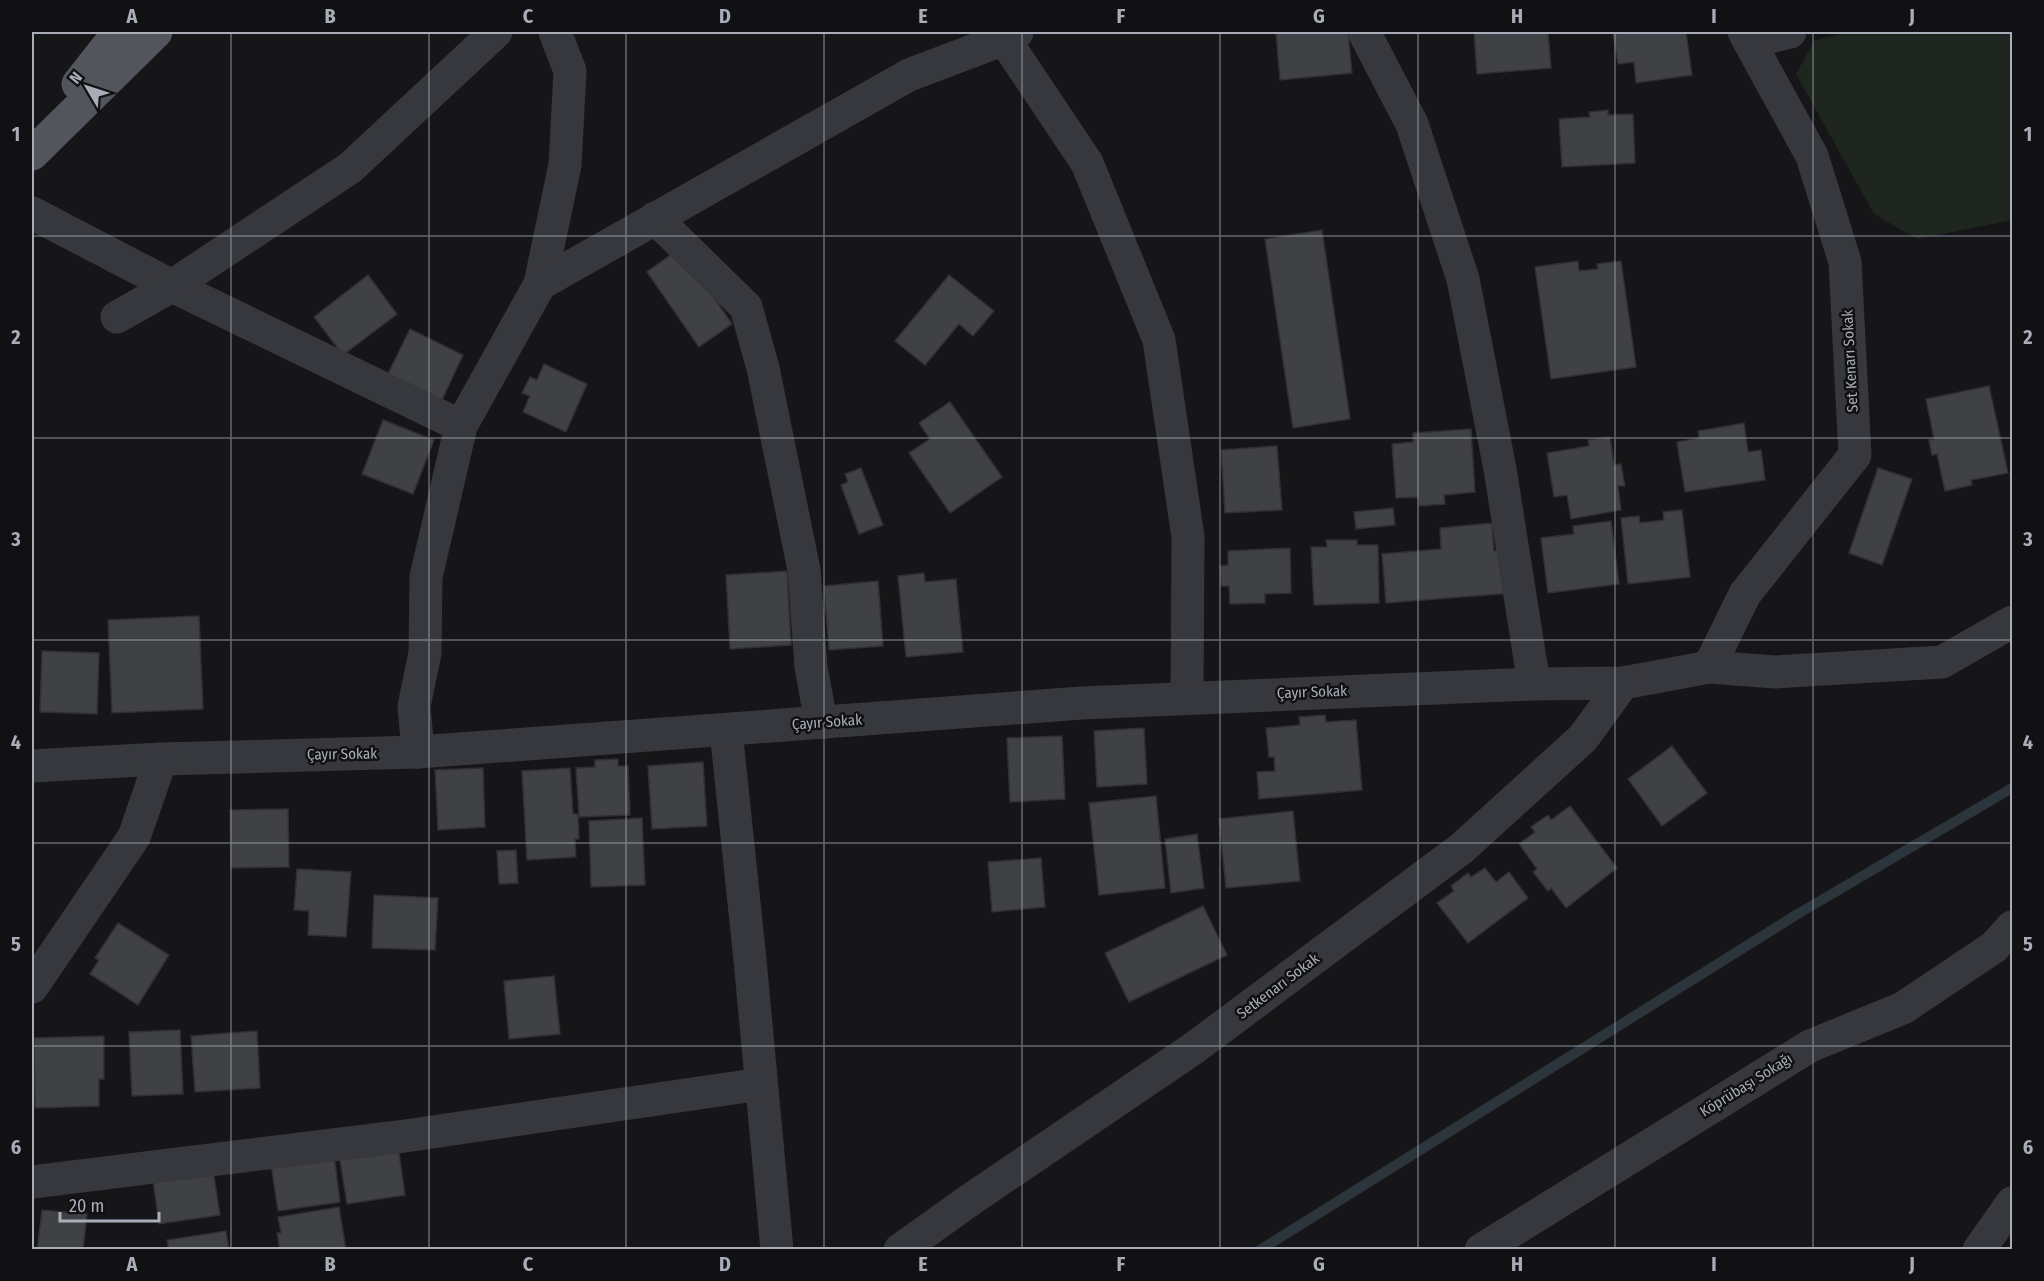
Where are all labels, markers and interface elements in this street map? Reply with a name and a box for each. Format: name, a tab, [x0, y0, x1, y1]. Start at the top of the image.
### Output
text: A	[126, 4, 139, 28]
text: B	[324, 4, 336, 28]
text: C	[523, 4, 534, 28]
text: D	[719, 4, 731, 28]
text: E	[918, 4, 928, 28]
text: F	[1117, 4, 1126, 28]
text: G	[1313, 4, 1325, 28]
text: H	[1511, 4, 1523, 28]
text: I	[1711, 4, 1717, 28]
text: J	[1908, 4, 1915, 28]
north arrow	[57, 57, 117, 117]
text: N	[65, 68, 86, 88]
text: 1	[12, 122, 20, 146]
text: 1	[2024, 122, 2032, 146]
street label: Set Kenarı Sokak	[1838, 309, 1862, 413]
text: 2	[10, 325, 21, 349]
text: 2	[2022, 325, 2033, 349]
text: 3	[10, 527, 21, 551]
text: 3	[2022, 527, 2033, 551]
street label: Çayır Sokak	[1277, 682, 1347, 702]
street label: Çayır Sokak	[791, 711, 863, 733]
text: 4	[11, 730, 21, 754]
text: 4	[2023, 730, 2033, 754]
street label: Çayır Sokak	[307, 744, 377, 764]
text: 5	[11, 932, 21, 956]
text: 5	[2023, 932, 2033, 956]
street label: Setkenarı Sokak	[1233, 949, 1323, 1023]
street label: Köprübaşı Sokağı	[1696, 1049, 1796, 1121]
text: 6	[11, 1135, 21, 1159]
text: 6	[2023, 1135, 2033, 1159]
scale bar	[60, 1185, 159, 1223]
text: 20 m	[69, 1195, 104, 1217]
text: A	[126, 1252, 139, 1276]
text: B	[324, 1252, 336, 1276]
text: C	[523, 1252, 534, 1276]
text: D	[719, 1252, 731, 1276]
text: E	[918, 1252, 928, 1276]
text: F	[1117, 1252, 1126, 1276]
text: G	[1313, 1252, 1325, 1276]
text: H	[1511, 1252, 1523, 1276]
text: I	[1711, 1252, 1717, 1276]
text: J	[1908, 1252, 1915, 1276]

